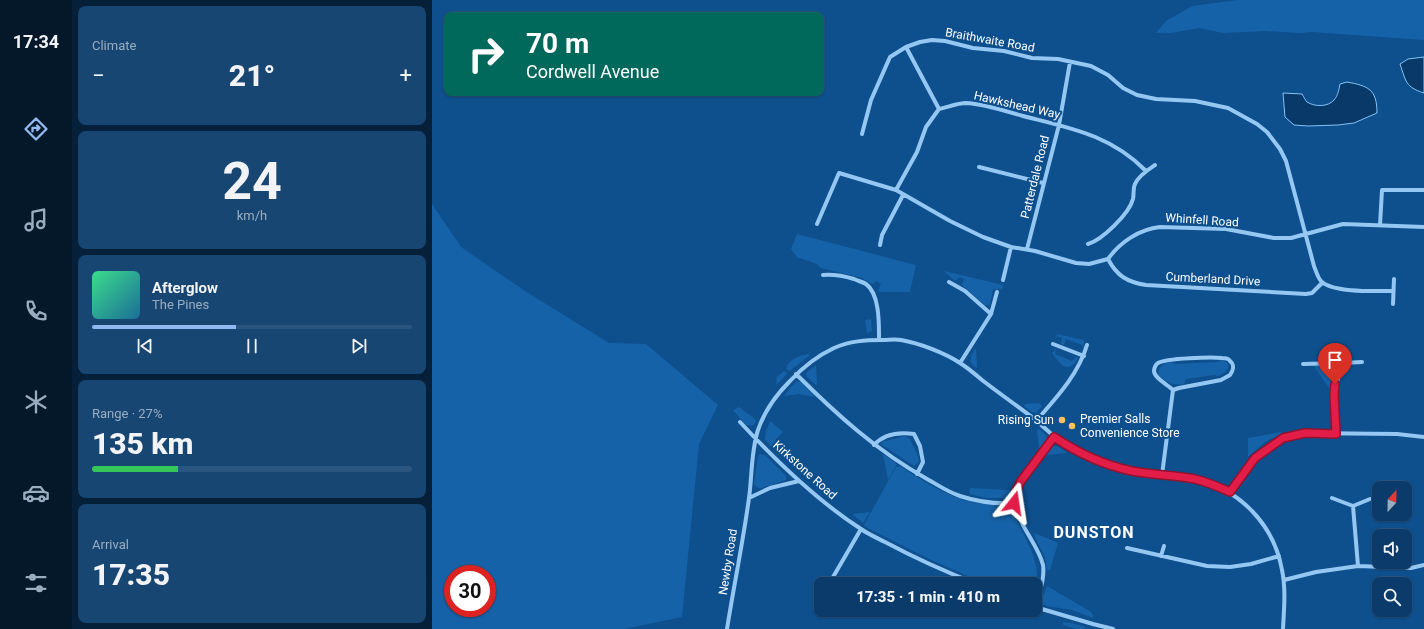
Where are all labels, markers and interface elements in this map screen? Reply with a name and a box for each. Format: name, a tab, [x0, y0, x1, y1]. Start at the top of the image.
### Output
street label: Braithwaite Road	[944, 25, 1036, 55]
text: 70 m	[526, 27, 589, 60]
icon: right	[460, 28, 512, 80]
text: 17:34	[13, 31, 59, 52]
text: Climate	[92, 38, 136, 53]
text: 21°	[229, 58, 275, 93]
text: Cordwell Avenue	[526, 61, 659, 82]
text: −	[92, 63, 105, 88]
text: +	[400, 63, 412, 88]
street label: Hawkshead Way	[972, 88, 1062, 122]
icon: directions	[22, 115, 50, 143]
street label: Patterdale Road	[1018, 134, 1052, 220]
text: 24	[222, 151, 282, 212]
icon: music	[22, 206, 50, 234]
text: km/h	[237, 208, 267, 223]
street label: Whinfell Road	[1165, 210, 1239, 230]
street label: Cumberland Drive	[1165, 270, 1261, 288]
text: Afterglow	[152, 279, 218, 297]
icon: phone	[22, 297, 50, 325]
text: The Pines	[152, 297, 209, 312]
icon: previous	[134, 335, 156, 357]
icon: pause	[241, 335, 263, 357]
icon: next	[348, 335, 370, 357]
pin	[1318, 343, 1352, 384]
icon: arrive	[1324, 349, 1346, 371]
icon: climate	[22, 388, 50, 416]
text: Range · 27%	[92, 406, 162, 421]
place label: Premier Salls Convenience Store	[1080, 412, 1180, 440]
place label: Rising Sun	[998, 413, 1054, 427]
marker: Rising Sun	[1057, 415, 1067, 425]
marker: Premier Salls Convenience Store	[1067, 421, 1077, 431]
text: 135 km	[92, 426, 194, 461]
street label: Kirkstone Road	[770, 438, 840, 502]
icon: car	[22, 479, 50, 507]
north arrow	[1372, 481, 1412, 521]
map controls	[1372, 481, 1412, 617]
position arrow	[993, 482, 1035, 524]
district label: DUNSTON	[1053, 523, 1135, 542]
street label: Newby Road	[716, 528, 740, 596]
button: sound	[1372, 529, 1412, 569]
text: Arrival	[92, 537, 129, 552]
text: 17:35	[92, 557, 170, 592]
speed limit sign: 30	[444, 565, 496, 617]
icon: filters	[22, 569, 50, 597]
button: search	[1372, 577, 1412, 617]
text: 17:35 · 1 min · 410 m	[856, 588, 1000, 606]

